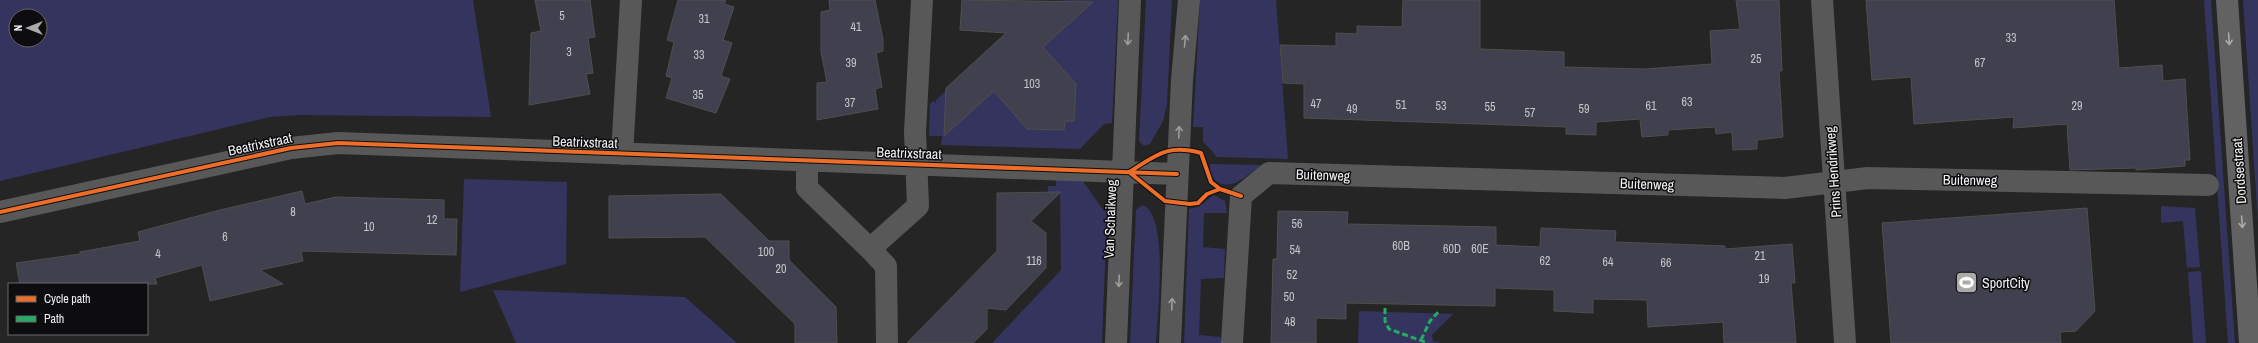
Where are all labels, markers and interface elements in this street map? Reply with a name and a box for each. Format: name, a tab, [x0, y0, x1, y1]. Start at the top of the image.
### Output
north arrow	[8, 8, 48, 48]
house number: 5	[559, 8, 565, 24]
house number: 31	[699, 11, 710, 27]
house number: 41	[851, 19, 862, 35]
text: N	[11, 25, 25, 31]
house number: 33	[2006, 30, 2016, 46]
one-way arrow	[1125, 32, 1132, 45]
one-way arrow	[2226, 32, 2233, 45]
one-way arrow	[1182, 35, 1189, 48]
house number: 3	[566, 44, 572, 60]
house number: 33	[694, 47, 704, 63]
house number: 25	[1751, 51, 1762, 67]
house number: 39	[846, 55, 856, 71]
house number: 67	[1975, 55, 1986, 71]
house number: 103	[1024, 76, 1040, 92]
house number: 35	[693, 87, 704, 103]
house number: 63	[1682, 94, 1692, 110]
house number: 37	[845, 95, 856, 111]
house number: 47	[1311, 96, 1322, 112]
house number: 51	[1396, 97, 1407, 113]
house number: 53	[1436, 98, 1446, 114]
house number: 61	[1646, 98, 1657, 114]
house number: 29	[2072, 98, 2082, 114]
house number: 55	[1485, 99, 1496, 115]
house number: 49	[1347, 101, 1357, 117]
house number: 59	[1579, 101, 1589, 117]
house number: 57	[1525, 105, 1536, 121]
street label: Prins Hendrikweg	[1821, 125, 1845, 218]
one-way arrow	[1176, 126, 1183, 139]
street label: Beatrixstraat	[226, 128, 294, 160]
street label: Beatrixstraat	[552, 132, 618, 152]
street label: Dordsestraat	[2228, 138, 2250, 204]
street label: Beatrixstraat	[876, 143, 942, 163]
street label: Buitenweg	[1296, 165, 1351, 185]
street label: Buitenweg	[1943, 171, 1998, 189]
street label: Buitenweg	[1620, 174, 1675, 194]
street label: Van Schaikweg	[1100, 179, 1120, 259]
house number: 8	[290, 204, 296, 220]
house number: 12	[427, 212, 437, 228]
one-way arrow	[2238, 215, 2245, 228]
house number: 56	[1292, 216, 1302, 232]
house number: 10	[364, 219, 374, 235]
house number: 6	[222, 229, 228, 245]
house number: 60B	[1392, 238, 1410, 254]
house number: 60D	[1443, 241, 1461, 257]
house number: 60E	[1471, 241, 1489, 257]
house number: 54	[1290, 242, 1301, 258]
house number: 100	[758, 244, 774, 260]
house number: 4	[155, 246, 161, 262]
house number: 21	[1755, 248, 1766, 264]
house number: 116	[1026, 253, 1042, 269]
house number: 62	[1540, 253, 1550, 269]
house number: 64	[1603, 254, 1614, 270]
house number: 66	[1661, 255, 1671, 271]
house number: 20	[776, 261, 786, 277]
house number: 52	[1287, 267, 1297, 283]
sports icon: SportCity	[1953, 270, 1979, 296]
house number: 19	[1759, 271, 1769, 287]
one-way arrow	[1115, 274, 1122, 287]
place label: SportCity	[1982, 274, 2030, 292]
legend	[8, 283, 148, 335]
house number: 50	[1284, 289, 1294, 305]
text: Cycle path	[44, 291, 91, 307]
one-way arrow	[1168, 298, 1175, 311]
text: Path	[44, 311, 64, 327]
house number: 48	[1285, 314, 1295, 330]

